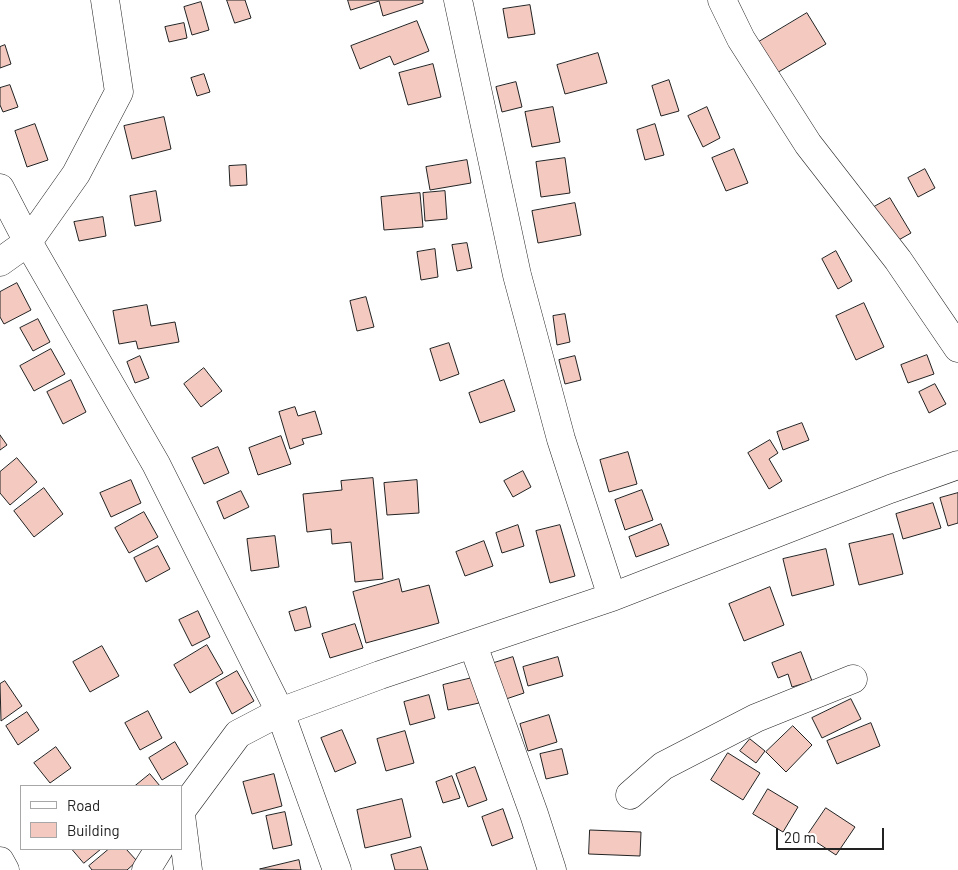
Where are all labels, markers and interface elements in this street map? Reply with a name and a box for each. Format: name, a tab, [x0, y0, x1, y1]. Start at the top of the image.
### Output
legend	[20, 785, 182, 850]
text: Road	[67, 796, 100, 814]
scale bar	[778, 818, 886, 850]
text: Building	[67, 821, 120, 839]
text: 20 m	[784, 828, 816, 846]

